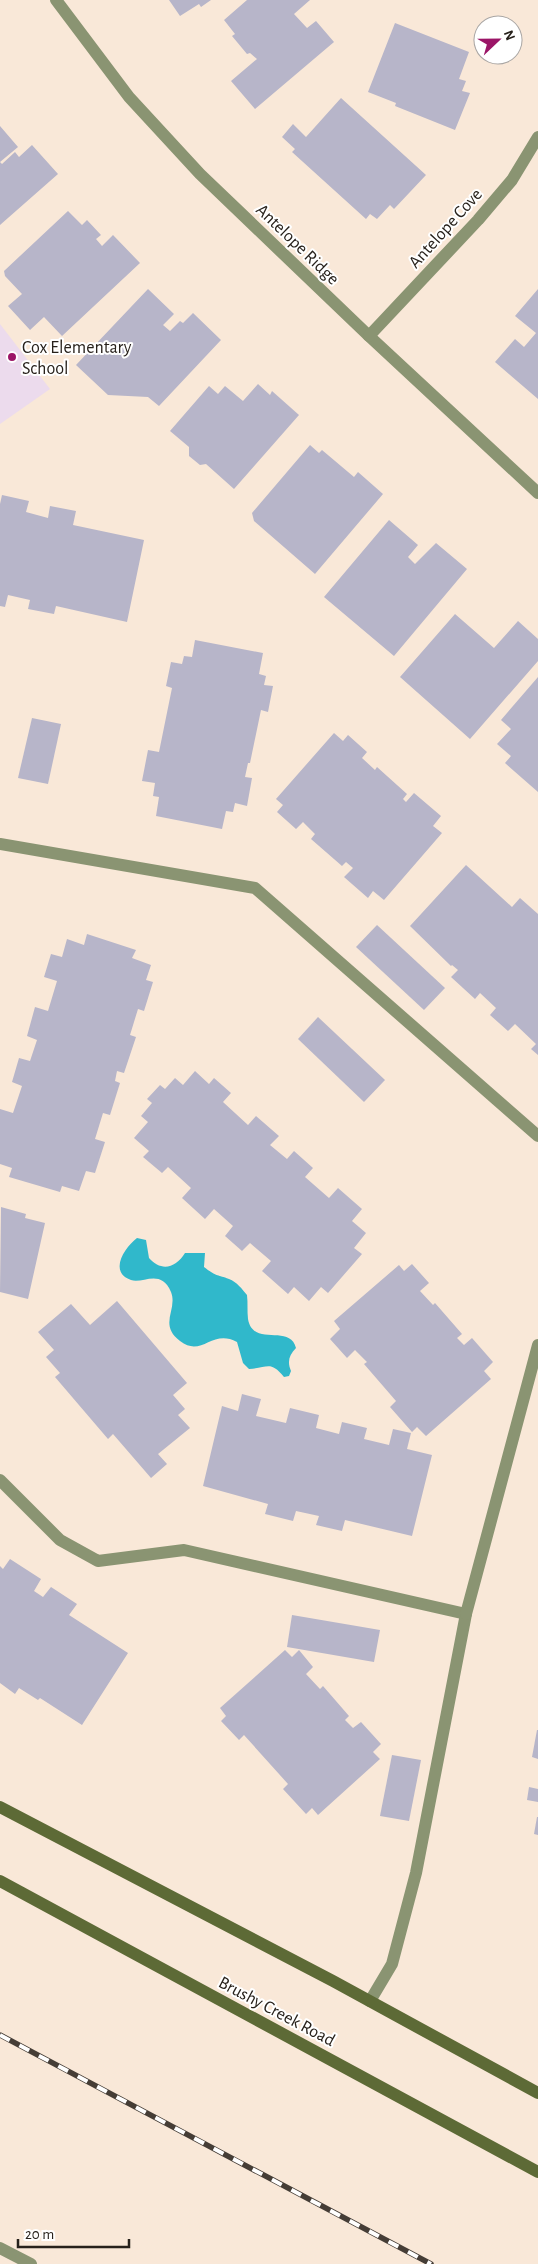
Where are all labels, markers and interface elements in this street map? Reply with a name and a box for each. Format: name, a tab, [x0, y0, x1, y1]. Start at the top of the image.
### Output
north arrow	[473, 15, 523, 65]
text: N	[501, 28, 517, 43]
street label: Antelope Cove	[406, 185, 486, 272]
street label: Antelope Ridge	[252, 201, 342, 289]
place label: Cox Elementary School	[22, 339, 132, 378]
marker: Cox Elementary School	[6, 351, 18, 363]
street label: Brushy Creek Road	[215, 1974, 338, 2050]
scale bar	[18, 2216, 129, 2248]
text: 20 m	[25, 2227, 54, 2242]

